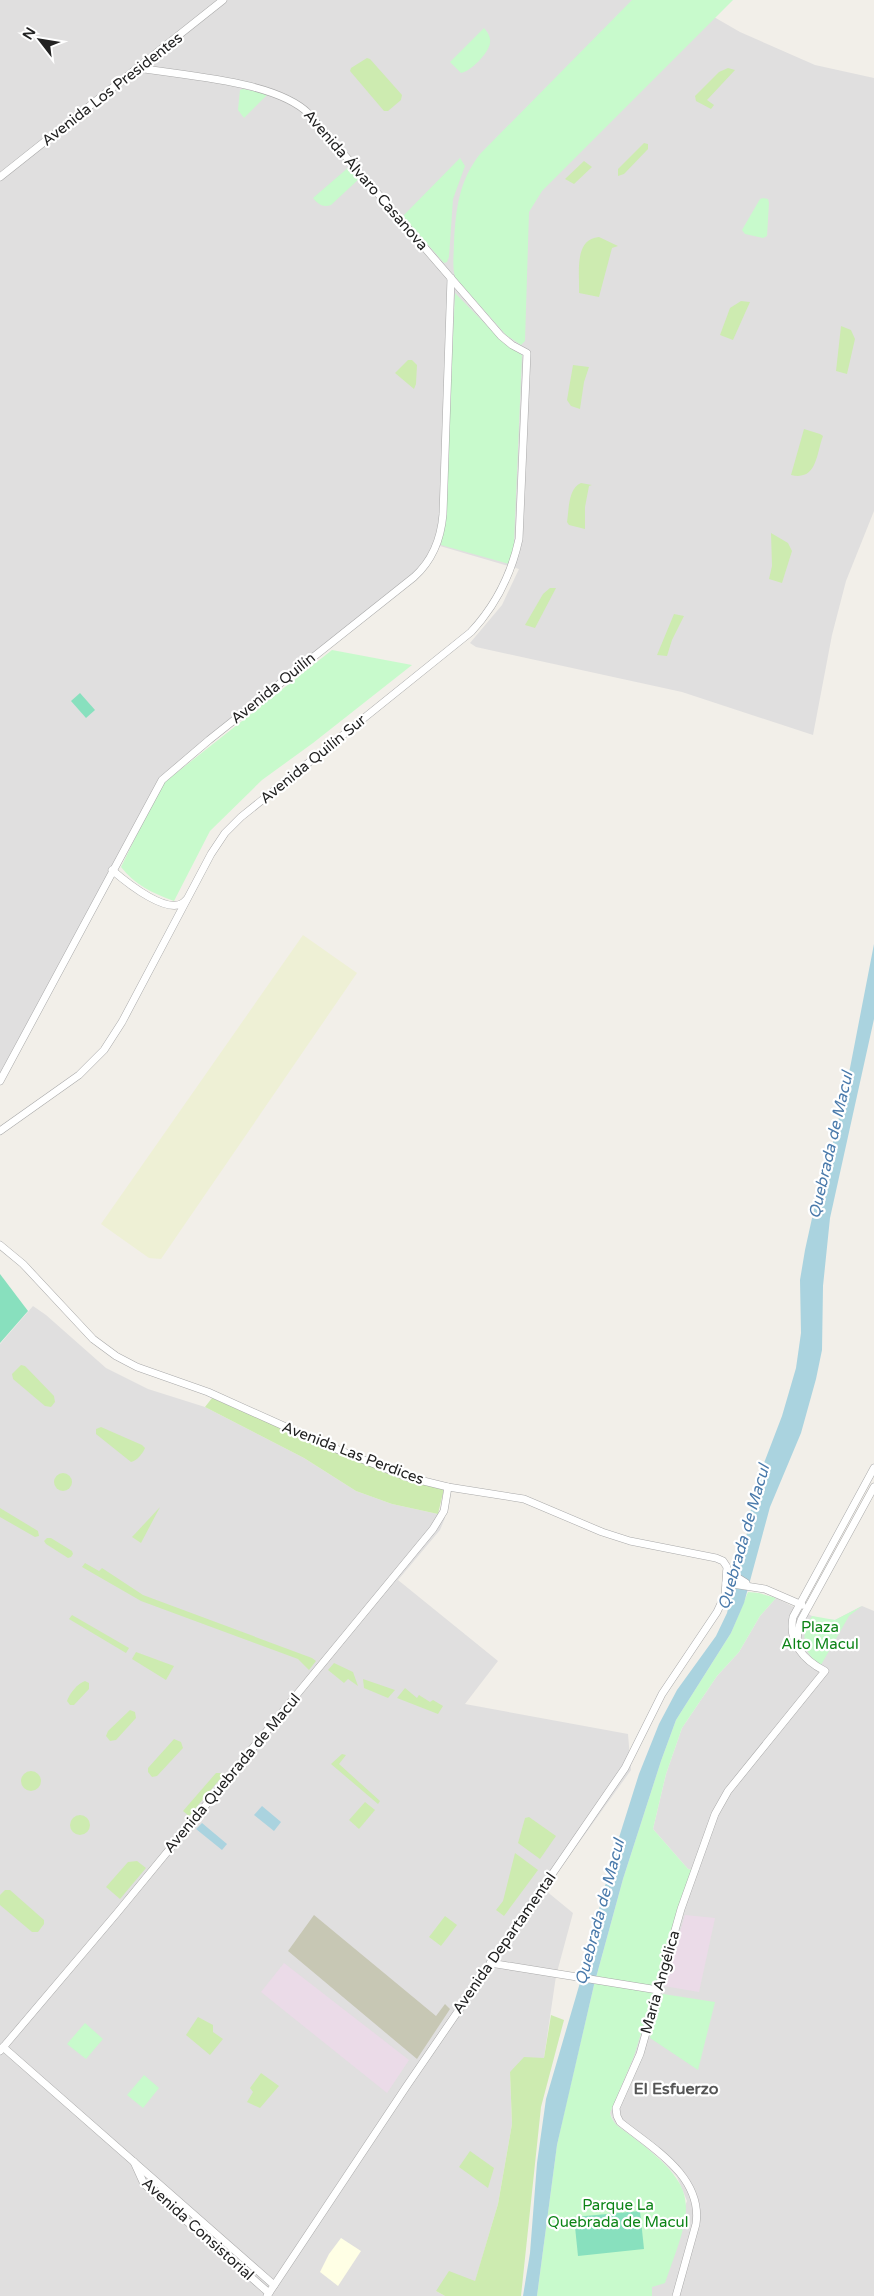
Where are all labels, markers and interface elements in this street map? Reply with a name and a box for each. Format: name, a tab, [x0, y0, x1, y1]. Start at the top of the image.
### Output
north arrow	[15, 15, 65, 65]
text: N	[19, 24, 39, 43]
street label: Avenida Los Presidentes	[38, 28, 186, 150]
street label: Avenida Álvaro Casanova	[300, 106, 432, 254]
street label: Avenida Quilín	[227, 649, 319, 727]
street label: Avenida Quilín Sur	[256, 711, 370, 807]
water label: Quebrada de Macul	[804, 1068, 858, 1221]
street label: Avenida Las Perdices	[280, 1418, 426, 1488]
water label: Quebrada de Macul	[714, 1460, 775, 1612]
park label: Plaza Alto Macul	[781, 1618, 859, 1653]
street label: Avenida Quebrada de Macul	[160, 1690, 304, 1856]
water label: Quebrada de Macul	[571, 1835, 630, 1987]
street label: Avenida Departamental	[448, 1869, 560, 2017]
street label: María Angélica	[637, 1928, 683, 2036]
district label: El Esfuerzo	[634, 2079, 719, 2099]
street label: Avenida Consistorial	[138, 2174, 258, 2284]
park label: Parque La Quebrada de Macul	[548, 2196, 688, 2231]

